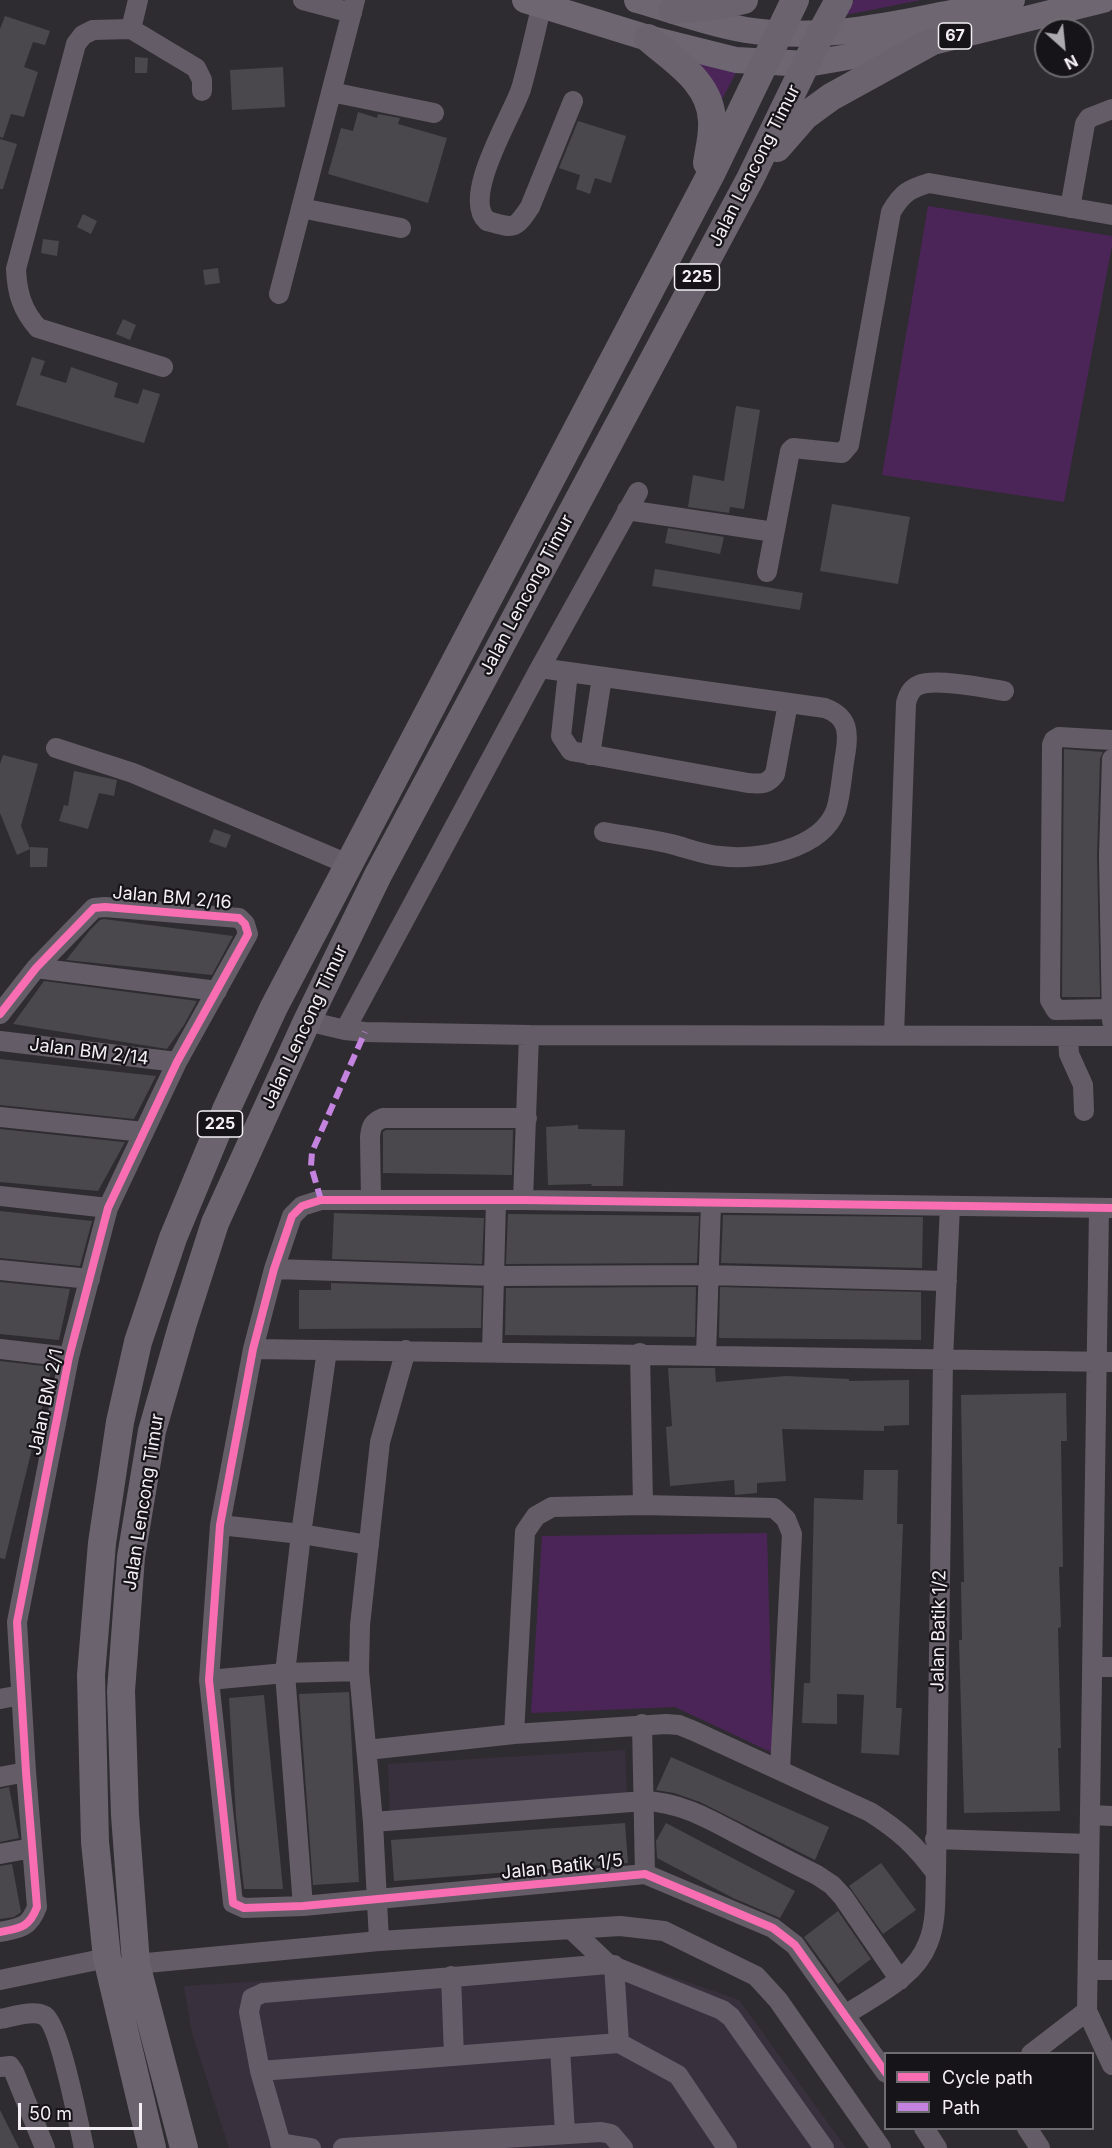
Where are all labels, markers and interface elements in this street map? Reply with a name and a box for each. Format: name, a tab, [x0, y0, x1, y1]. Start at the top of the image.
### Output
north arrow	[1034, 18, 1094, 78]
road number: 67	[938, 23, 972, 49]
text: N	[1061, 51, 1081, 74]
street label: Jalan Lencong Timur	[705, 81, 805, 251]
road number: 225	[674, 264, 720, 290]
street label: Jalan Lencong Timur	[475, 511, 579, 679]
street label: Jalan BM 2/16	[111, 882, 233, 914]
street label: Jalan Lencong Timur	[257, 941, 353, 1113]
street label: Jalan BM 2/14	[28, 1034, 150, 1070]
road number: 225	[198, 1111, 242, 1137]
street label: Jalan BM 2/1	[24, 1347, 68, 1457]
street label: Jalan Lencong Timur	[119, 1412, 169, 1592]
street label: Jalan Batik 1/2	[927, 1570, 951, 1692]
street label: Jalan Batik 1/5	[500, 1850, 624, 1884]
legend	[884, 2052, 1094, 2130]
text: Cycle path	[942, 2067, 1033, 2088]
scale bar	[21, 2091, 146, 2129]
text: Path	[942, 2097, 980, 2118]
text: 50 m	[29, 2103, 72, 2124]

